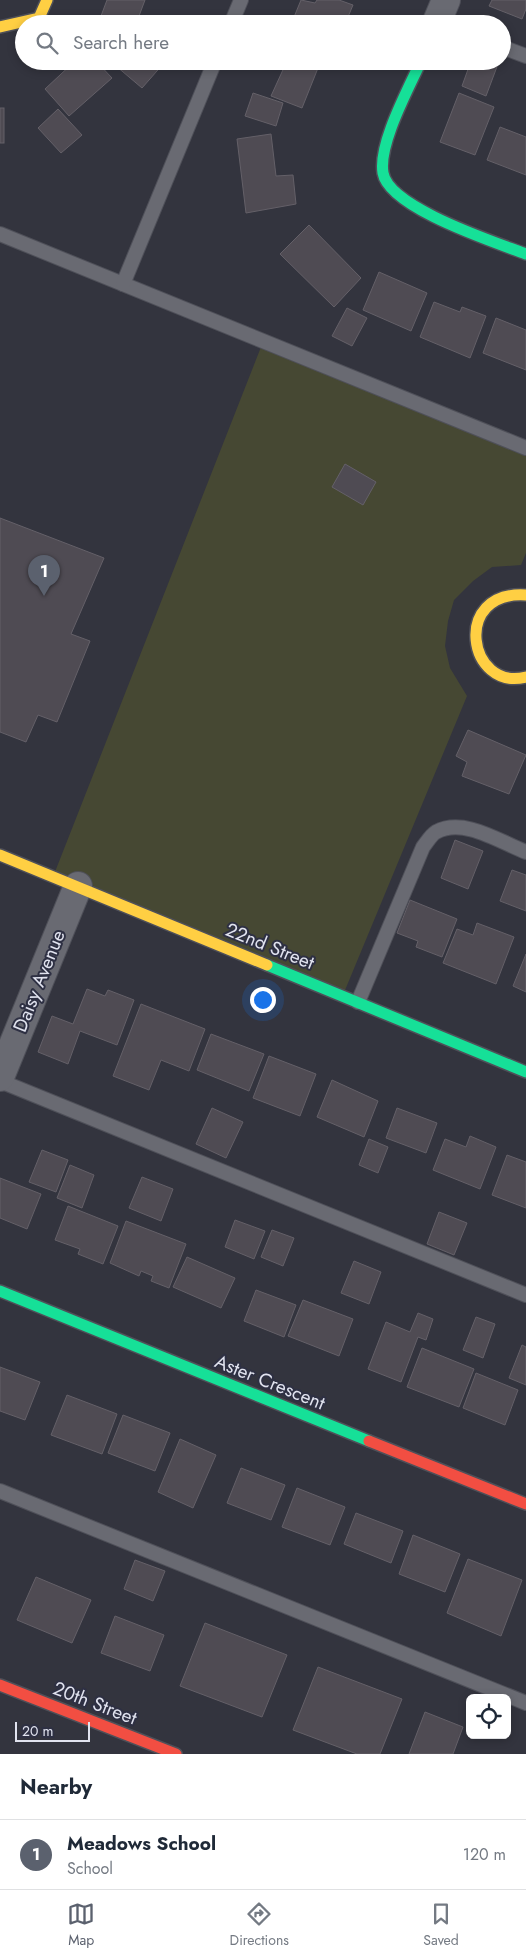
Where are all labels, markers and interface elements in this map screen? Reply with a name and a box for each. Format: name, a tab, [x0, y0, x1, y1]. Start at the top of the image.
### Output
search box	[15, 15, 511, 70]
icon: search	[33, 29, 61, 57]
text: Search here	[73, 29, 169, 56]
pin: 1	[28, 555, 60, 596]
street label: 22nd Street	[222, 916, 319, 976]
street label: Daisy Avenue	[6, 926, 72, 1036]
your location	[250, 987, 276, 1013]
street label: Aster Crescent	[211, 1348, 330, 1417]
street label: 20th Street	[49, 1675, 141, 1731]
map controls	[466, 1694, 511, 1739]
button: locate	[466, 1694, 511, 1739]
scale bar	[15, 1719, 90, 1742]
text: 20 m	[22, 1721, 54, 1741]
text: Nearby	[20, 1772, 92, 1802]
text: Meadows School	[67, 1830, 216, 1857]
text: 1	[32, 1843, 40, 1866]
text: 120 m	[463, 1843, 506, 1866]
text: School	[67, 1857, 113, 1880]
tab: Map	[67, 1900, 95, 1950]
tab: Directions	[230, 1900, 289, 1950]
tab: Saved	[423, 1900, 459, 1950]

